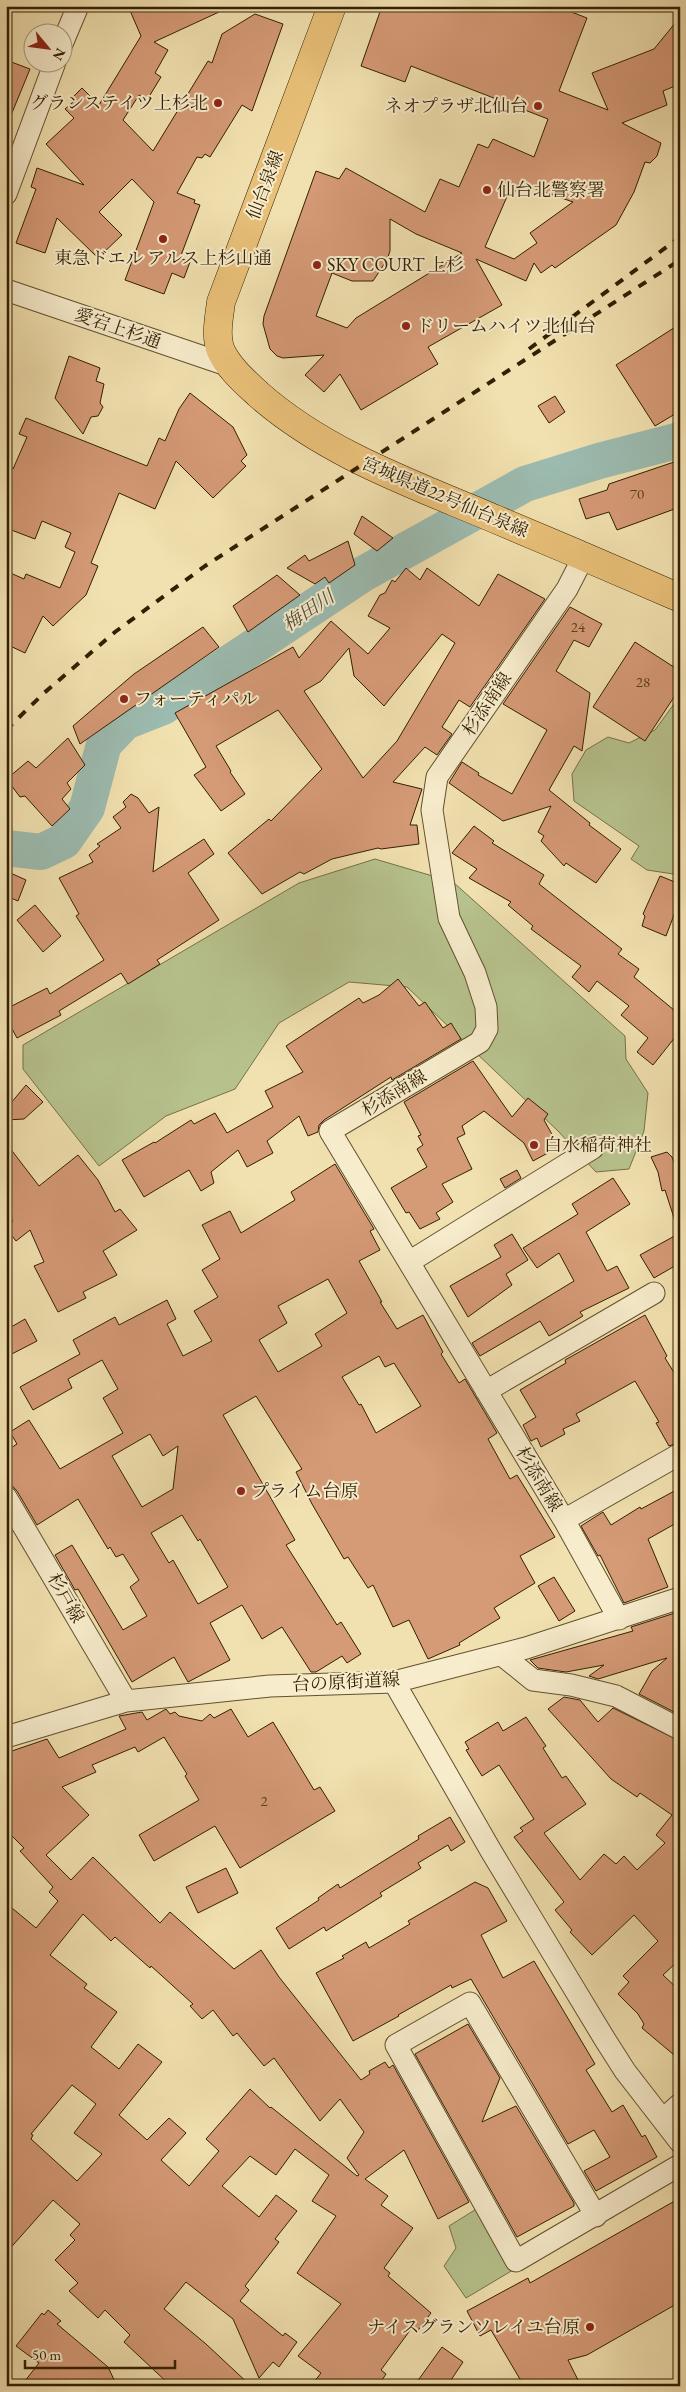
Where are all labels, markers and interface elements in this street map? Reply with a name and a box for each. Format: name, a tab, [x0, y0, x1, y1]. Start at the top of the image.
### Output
north arrow	[22, 22, 72, 72]
text: N	[48, 45, 70, 64]
place label: グランステイツ上杉北	[30, 91, 208, 114]
place label: ネオプラザ北仙台	[385, 94, 528, 117]
marker: グランステイツ上杉北	[212, 97, 224, 109]
marker: ネオプラザ北仙台	[532, 100, 544, 112]
street label: 仙台泉線	[241, 147, 288, 223]
place label: 仙台北警察署	[497, 178, 605, 201]
marker: 仙台北警察署	[481, 184, 493, 196]
marker: 東急ドエル アルス上杉山通	[157, 233, 169, 245]
place label: 東急ドエル アルス上杉山通	[54, 246, 272, 269]
place label: SKY COURT 上杉	[327, 253, 464, 276]
marker: SKY COURT 上杉	[311, 259, 323, 271]
street label: 愛宕上杉通	[72, 302, 164, 353]
place label: ドリームハイツ北仙台	[416, 314, 596, 337]
marker: ドリームハイツ北仙台	[400, 320, 412, 332]
street label: 宮城県道22号仙台泉線	[358, 451, 532, 542]
house number: 70	[630, 484, 644, 503]
water label: 梅田川	[278, 583, 341, 637]
house number: 24	[571, 617, 586, 636]
street label: 杉添南線	[457, 667, 516, 740]
house number: 28	[636, 672, 650, 691]
place label: フォーティパル	[134, 687, 258, 710]
marker: フォーティパル	[118, 693, 130, 705]
street label: 杉添南線	[357, 1064, 431, 1121]
place label: 白水稲荷神社	[544, 1133, 652, 1156]
marker: 白水稲荷神社	[528, 1139, 540, 1151]
street label: 杉添南線	[511, 1442, 568, 1516]
place label: プライム台原	[251, 1479, 358, 1502]
marker: プライム台原	[235, 1485, 247, 1497]
street label: 杉戸線	[43, 1569, 90, 1627]
street label: 台の原街道線	[291, 1667, 401, 1696]
house number: 2	[260, 1791, 268, 1810]
place label: ナイスグランソレイユ台原	[367, 2315, 580, 2338]
marker: ナイスグランソレイユ台原	[584, 2321, 596, 2333]
scale bar	[25, 2337, 175, 2369]
text: 50 m	[32, 2345, 61, 2364]

